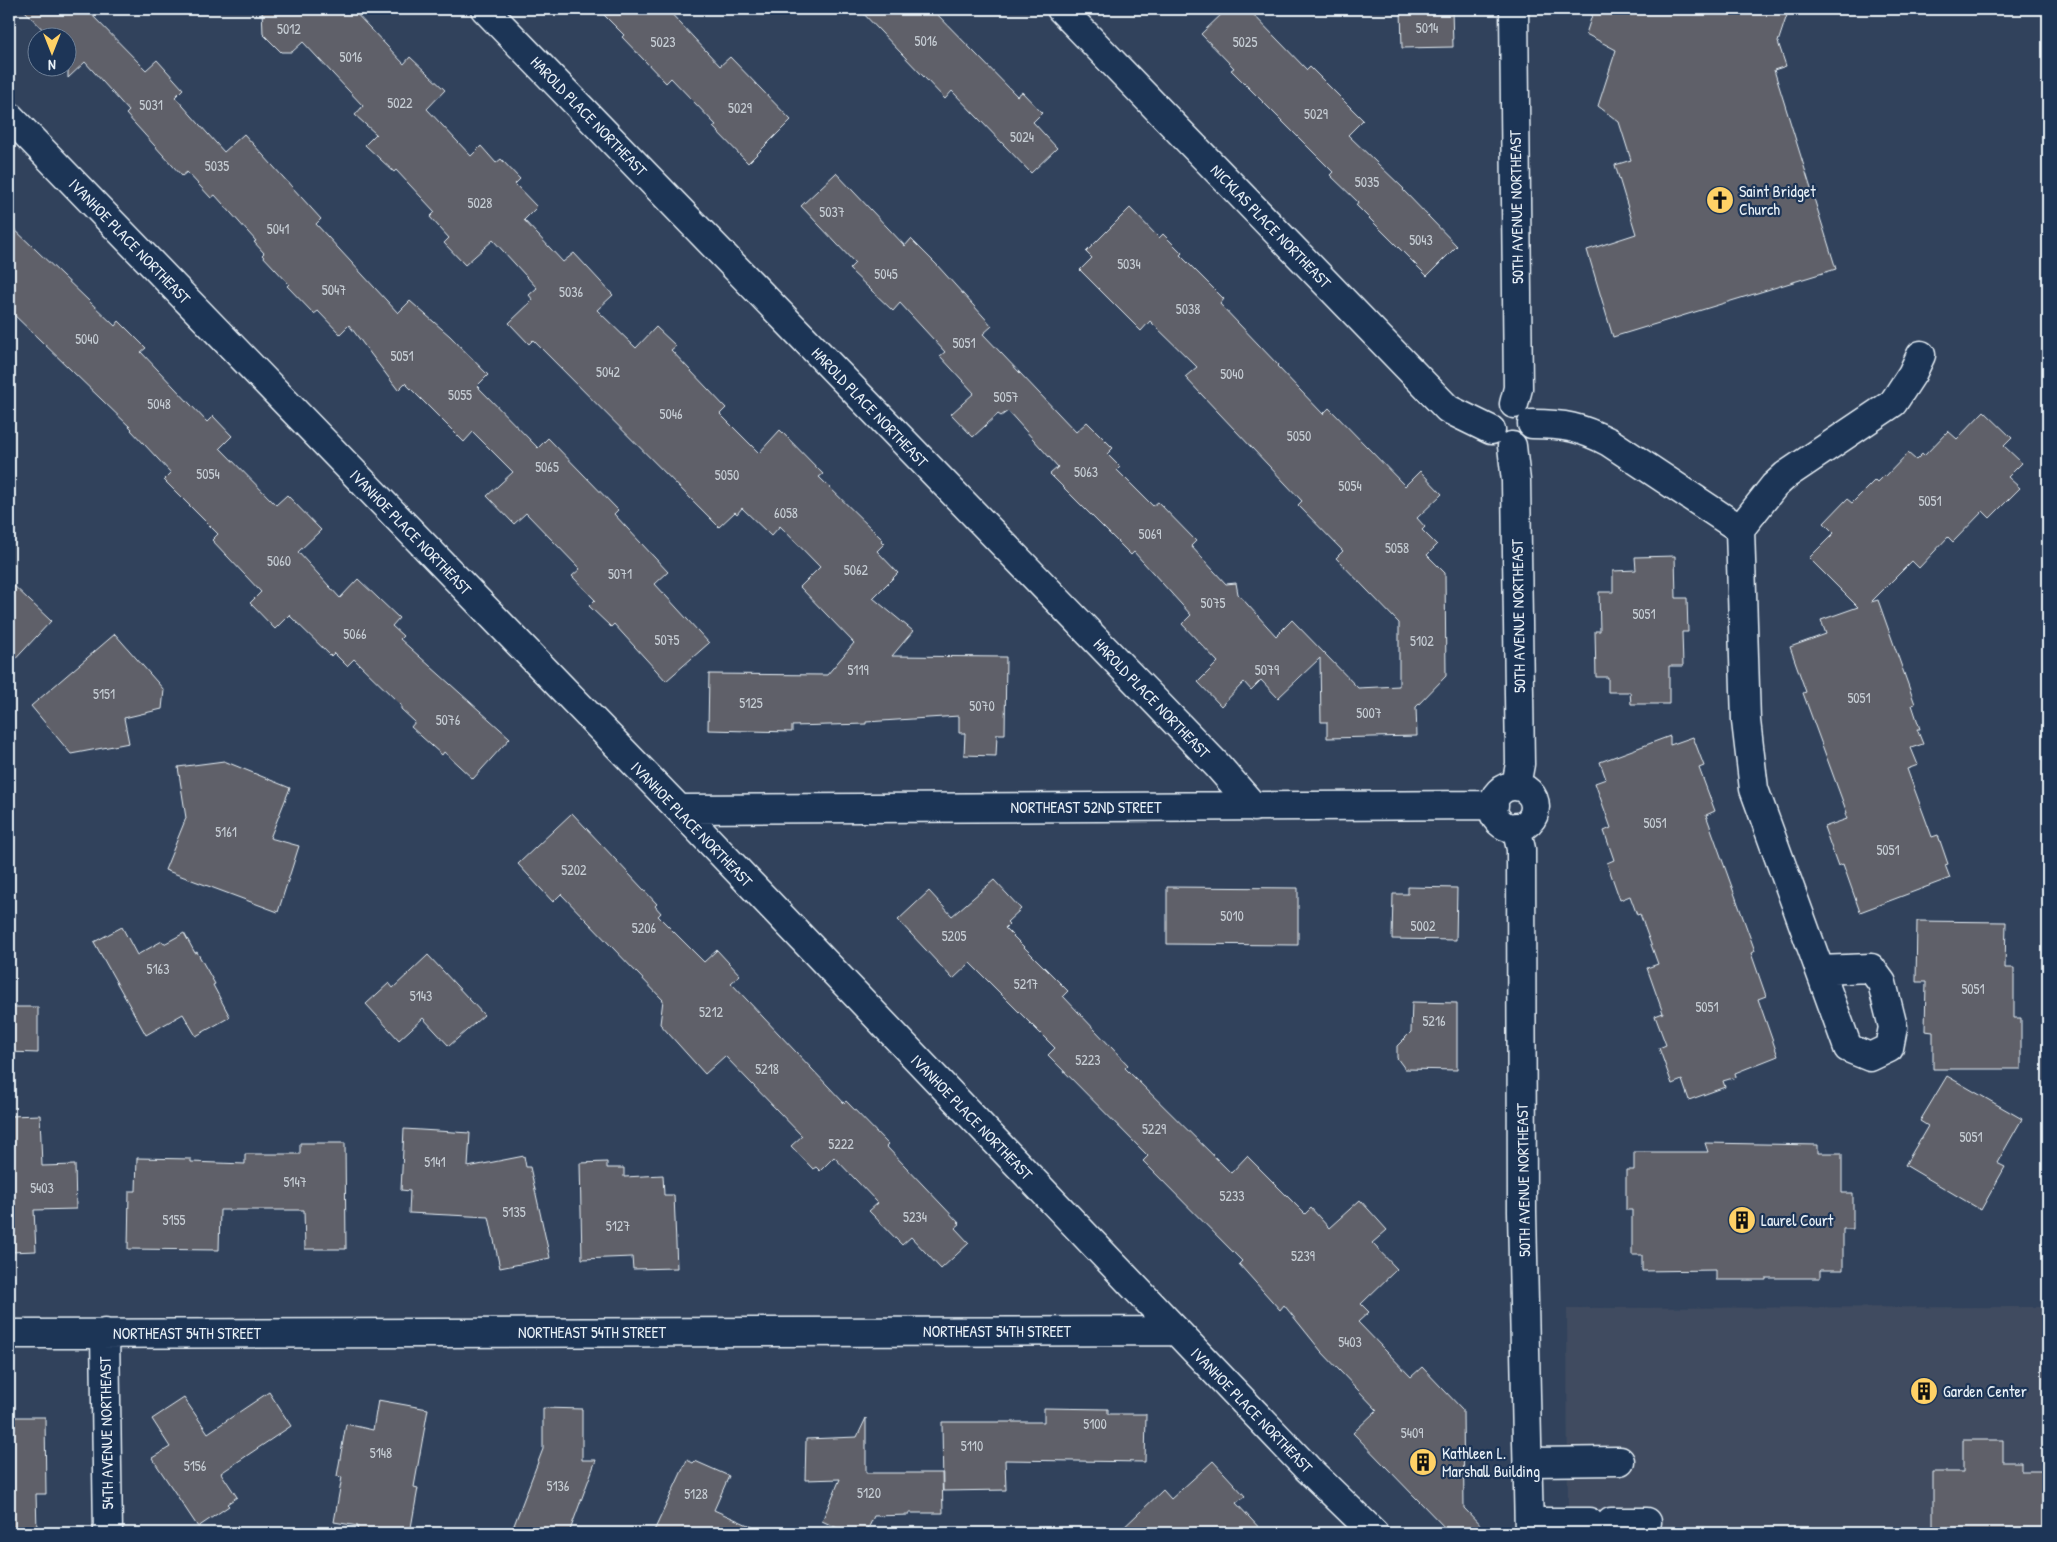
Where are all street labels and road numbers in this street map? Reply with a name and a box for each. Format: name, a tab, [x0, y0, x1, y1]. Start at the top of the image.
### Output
street label: HAROLD PLACE NORTHEAST	[526, 51, 652, 181]
street label: 50TH AVENUE NORTHEAST	[1504, 129, 1528, 284]
street label: NICKLAS PLACE NORTHEAST	[1206, 159, 1336, 293]
street label: IVANHOE PLACE NORTHEAST	[64, 173, 196, 309]
street label: HAROLD PLACE NORTHEAST	[807, 342, 933, 472]
street label: IVANHOE PLACE NORTHEAST	[345, 464, 477, 600]
street label: 50TH AVENUE NORTHEAST	[1506, 538, 1530, 693]
street label: HAROLD PLACE NORTHEAST	[1089, 633, 1215, 763]
street label: IVANHOE PLACE NORTHEAST	[626, 756, 758, 892]
street label: NORTHEAST 52ND STREET	[1011, 796, 1162, 818]
street label: IVANHOE PLACE NORTHEAST	[906, 1049, 1038, 1185]
street label: 50TH AVENUE NORTHEAST	[1511, 1102, 1535, 1257]
street label: NORTHEAST 54TH STREET	[923, 1320, 1072, 1342]
street label: NORTHEAST 54TH STREET	[518, 1321, 667, 1343]
street label: NORTHEAST 54TH STREET	[113, 1322, 262, 1344]
street label: IVANHOE PLACE NORTHEAST	[1186, 1342, 1318, 1478]
street label: 54TH AVENUE NORTHEAST	[94, 1356, 118, 1510]

